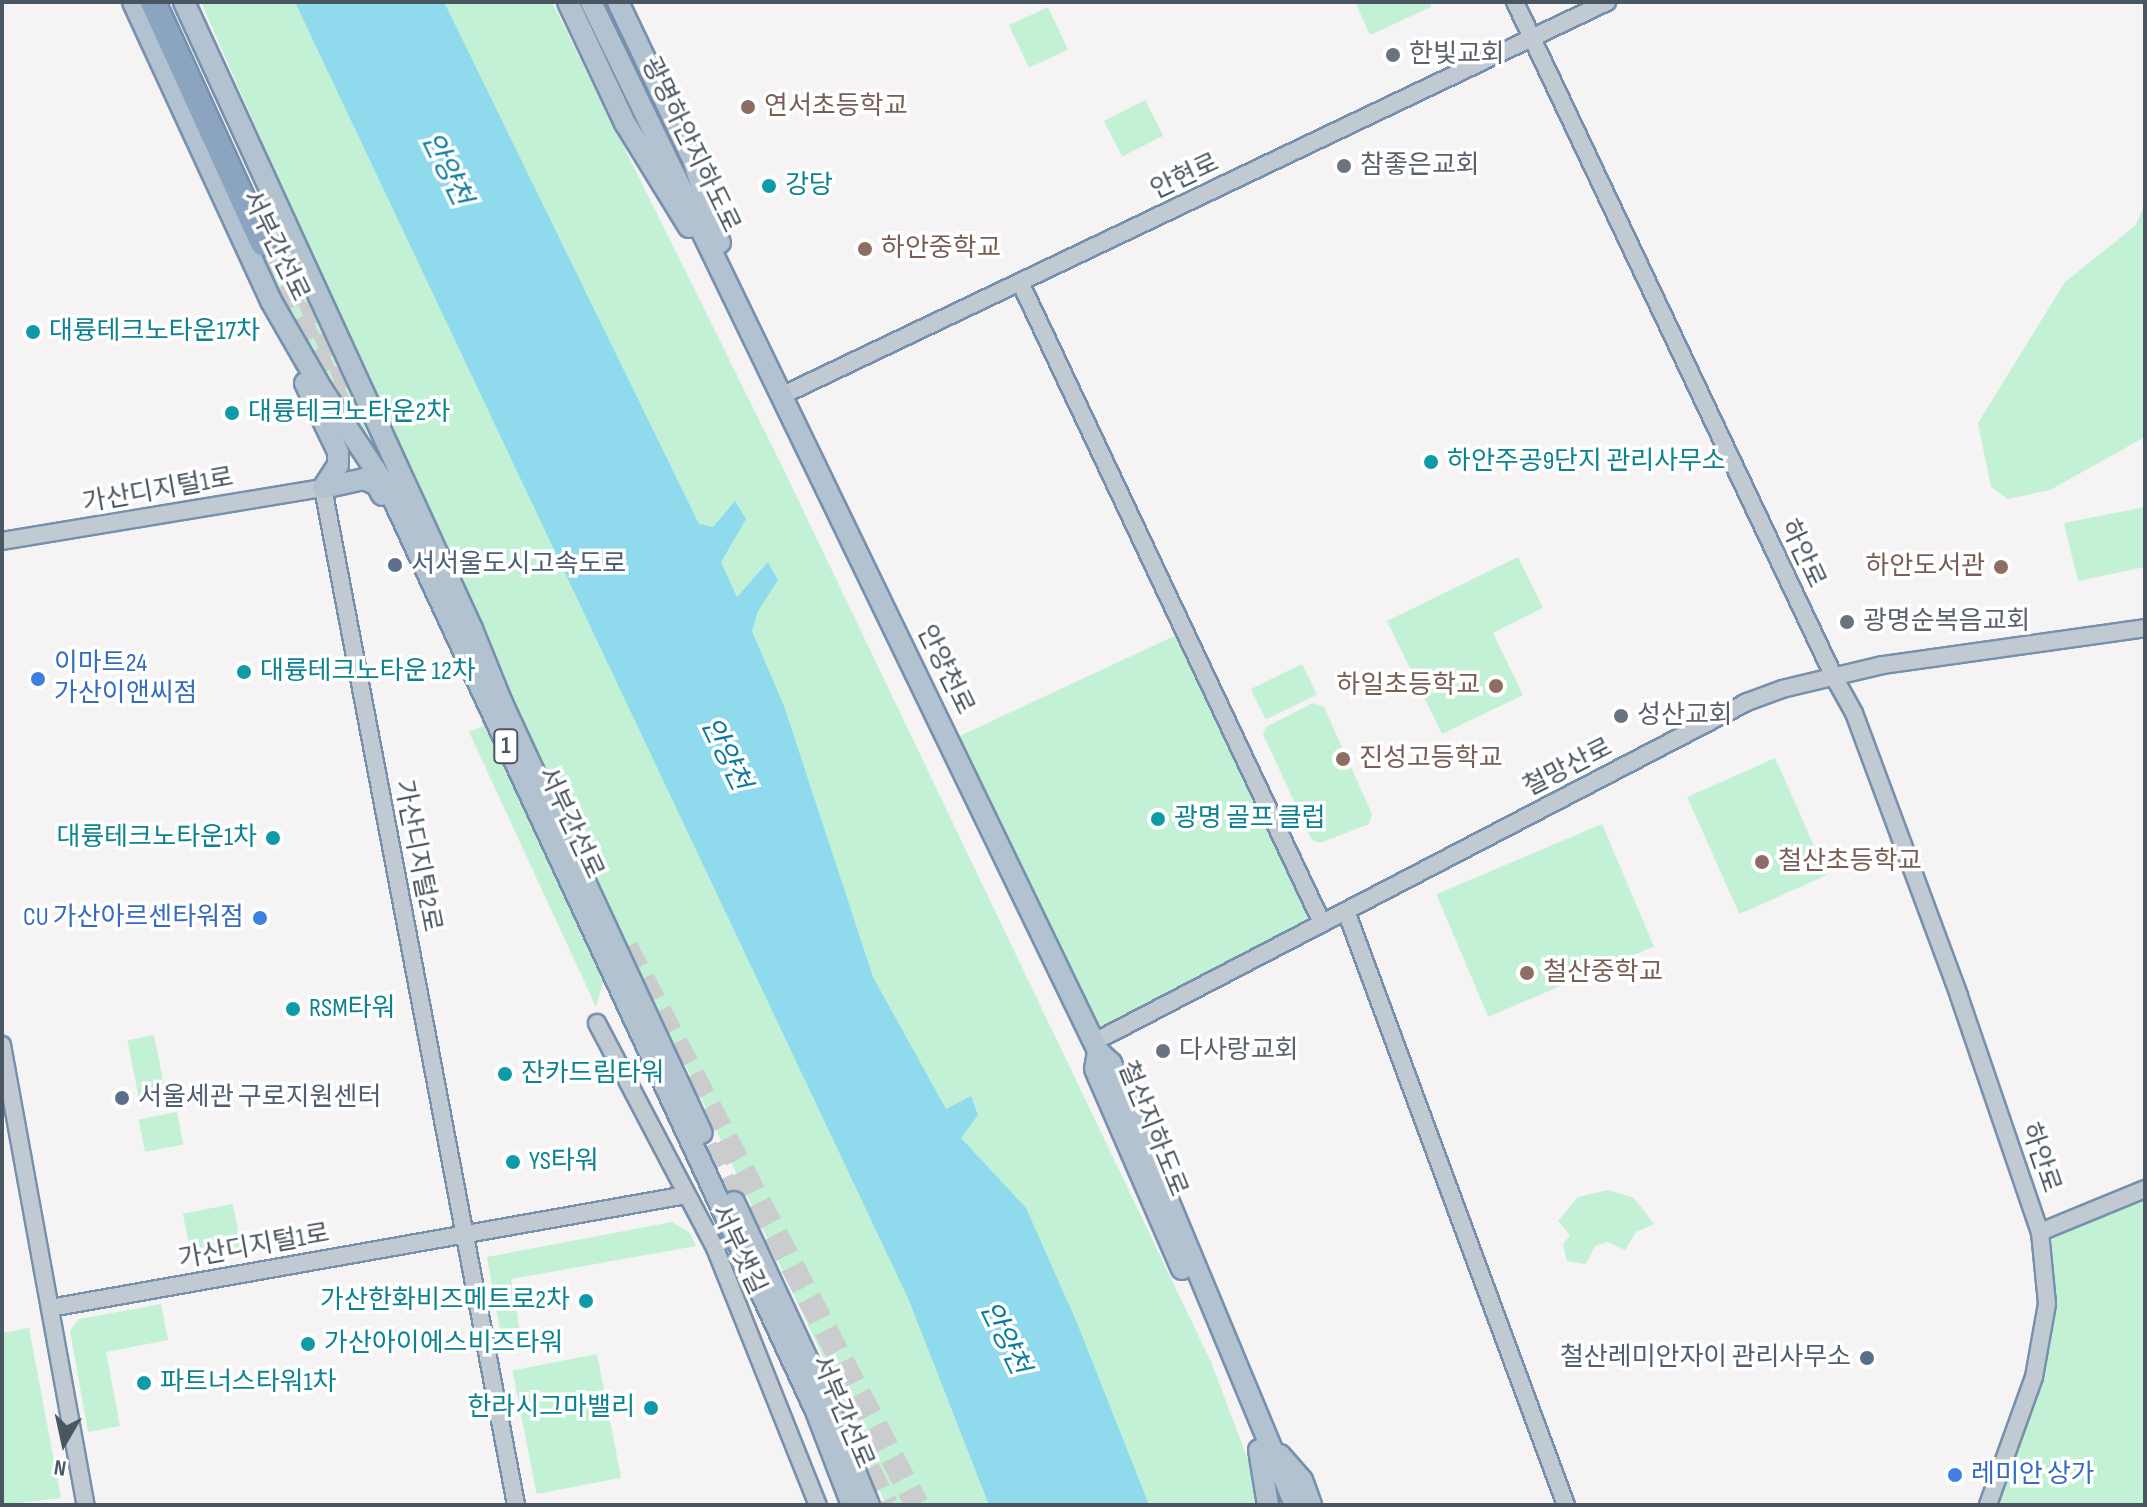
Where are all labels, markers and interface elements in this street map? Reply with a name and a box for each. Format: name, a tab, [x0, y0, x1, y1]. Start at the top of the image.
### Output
place label: 한빛교회	[1409, 39, 1505, 71]
marker: 한빛교회	[1384, 46, 1402, 64]
street label: 광명하안지하도로	[634, 52, 746, 238]
place label: 연서초등학교	[764, 91, 908, 123]
marker: 연서초등학교	[739, 98, 757, 116]
water label: 안양천	[414, 127, 478, 211]
street label: 안현로	[1146, 148, 1224, 206]
place label: 참좋은교회	[1360, 150, 1480, 182]
marker: 참좋은교회	[1335, 157, 1353, 175]
place label: 강당	[785, 170, 833, 202]
marker: 강당	[760, 177, 778, 195]
street label: 서부간선로	[235, 185, 315, 307]
place label: 하안중학교	[881, 233, 1001, 265]
marker: 하안중학교	[856, 240, 874, 258]
place label: 대륭테크노타운17차	[49, 316, 260, 348]
marker: 대륭테크노타운17차	[24, 323, 42, 341]
place label: 대륭테크노타운2차	[248, 397, 450, 429]
marker: 대륭테크노타운2차	[223, 404, 241, 422]
place label: 하안주공9단지 관리사무소	[1447, 446, 1726, 478]
marker: 하안주공9단지 관리사무소	[1422, 453, 1440, 471]
street label: 가산디지털1로	[80, 462, 236, 520]
street label: 하안로	[1773, 515, 1831, 593]
place label: 서서울도시고속도로	[411, 549, 626, 581]
place label: 하안도서관	[1865, 551, 1985, 583]
marker: 서서울도시고속도로	[386, 556, 404, 574]
marker: 하안도서관	[1992, 558, 2010, 576]
place label: 광명순복음교회	[1863, 606, 2030, 638]
marker: 광명순복음교회	[1838, 613, 1856, 631]
street label: 안양천로	[910, 620, 980, 720]
place label: 이마트24 가산이앤씨점	[54, 648, 198, 710]
place label: 대륭테크노타운 12차	[260, 656, 476, 688]
marker: 대륭테크노타운 12차	[235, 663, 253, 681]
marker: 이마트24 가산이앤씨점	[29, 670, 47, 688]
place label: 하일초등학교	[1336, 670, 1480, 702]
marker: 하일초등학교	[1487, 677, 1505, 695]
place label: 성산교회	[1637, 700, 1733, 732]
marker: 성산교회	[1612, 707, 1630, 725]
water label: 안양천	[693, 712, 757, 796]
road number: 1	[492, 726, 520, 766]
street label: 철망산로	[1518, 732, 1618, 804]
place label: 진성고등학교	[1359, 743, 1503, 775]
marker: 진성고등학교	[1334, 750, 1352, 768]
street label: 서부간선로	[531, 762, 609, 884]
street label: 가산디지털2로	[387, 777, 447, 935]
place label: 광명 골프 클럽	[1174, 803, 1326, 835]
marker: 광명 골프 클럽	[1149, 810, 1167, 828]
place label: 대륭테크노타운1차	[57, 822, 257, 854]
marker: 대륭테크노타운1차	[264, 829, 282, 847]
place label: 철산초등학교	[1778, 846, 1922, 878]
marker: 철산초등학교	[1753, 853, 1771, 871]
place label: CU 가산아르센타워점	[23, 902, 244, 934]
marker: CU 가산아르센타워점	[251, 909, 269, 927]
place label: 철산중학교	[1543, 957, 1663, 989]
marker: 철산중학교	[1518, 964, 1536, 982]
place label: RSM타워	[309, 993, 395, 1025]
marker: RSM타워	[284, 1000, 302, 1018]
place label: 다사랑교회	[1179, 1035, 1299, 1067]
marker: 다사랑교회	[1154, 1042, 1172, 1060]
street label: 철산지하도로	[1111, 1057, 1193, 1201]
place label: 잔카드림타워	[521, 1058, 665, 1090]
marker: 잔카드림타워	[496, 1065, 514, 1083]
place label: 서울세관 구로지원센터	[138, 1082, 381, 1114]
marker: 서울세관 구로지원센터	[113, 1089, 131, 1107]
street label: 하안로	[2014, 1119, 2066, 1197]
place label: YS타워	[529, 1146, 599, 1178]
marker: YS타워	[504, 1153, 522, 1171]
street label: 서부샛길	[704, 1200, 772, 1300]
street label: 가산디지털1로	[176, 1218, 332, 1276]
place label: 가산한화비즈메트로2차	[320, 1285, 570, 1317]
marker: 가산한화비즈메트로2차	[577, 1292, 595, 1310]
water label: 안양천	[972, 1296, 1036, 1380]
place label: 가산아이에스비즈타워	[324, 1328, 563, 1360]
marker: 가산아이에스비즈타워	[299, 1335, 317, 1353]
place label: 철산레미안자이 관리사무소	[1560, 1342, 1851, 1374]
marker: 철산레미안자이 관리사무소	[1858, 1349, 1876, 1367]
street label: 서부간선로	[804, 1351, 880, 1473]
place label: 파트너스타워1차	[160, 1367, 337, 1399]
marker: 파트너스타워1차	[135, 1374, 153, 1392]
place label: 한라시그마밸리	[468, 1392, 635, 1424]
marker: 한라시그마밸리	[642, 1399, 660, 1417]
north arrow	[24, 1403, 104, 1483]
text: N	[52, 1453, 68, 1481]
place label: 레미안 상가	[1971, 1459, 2095, 1491]
marker: 레미안 상가	[1946, 1466, 1964, 1484]

